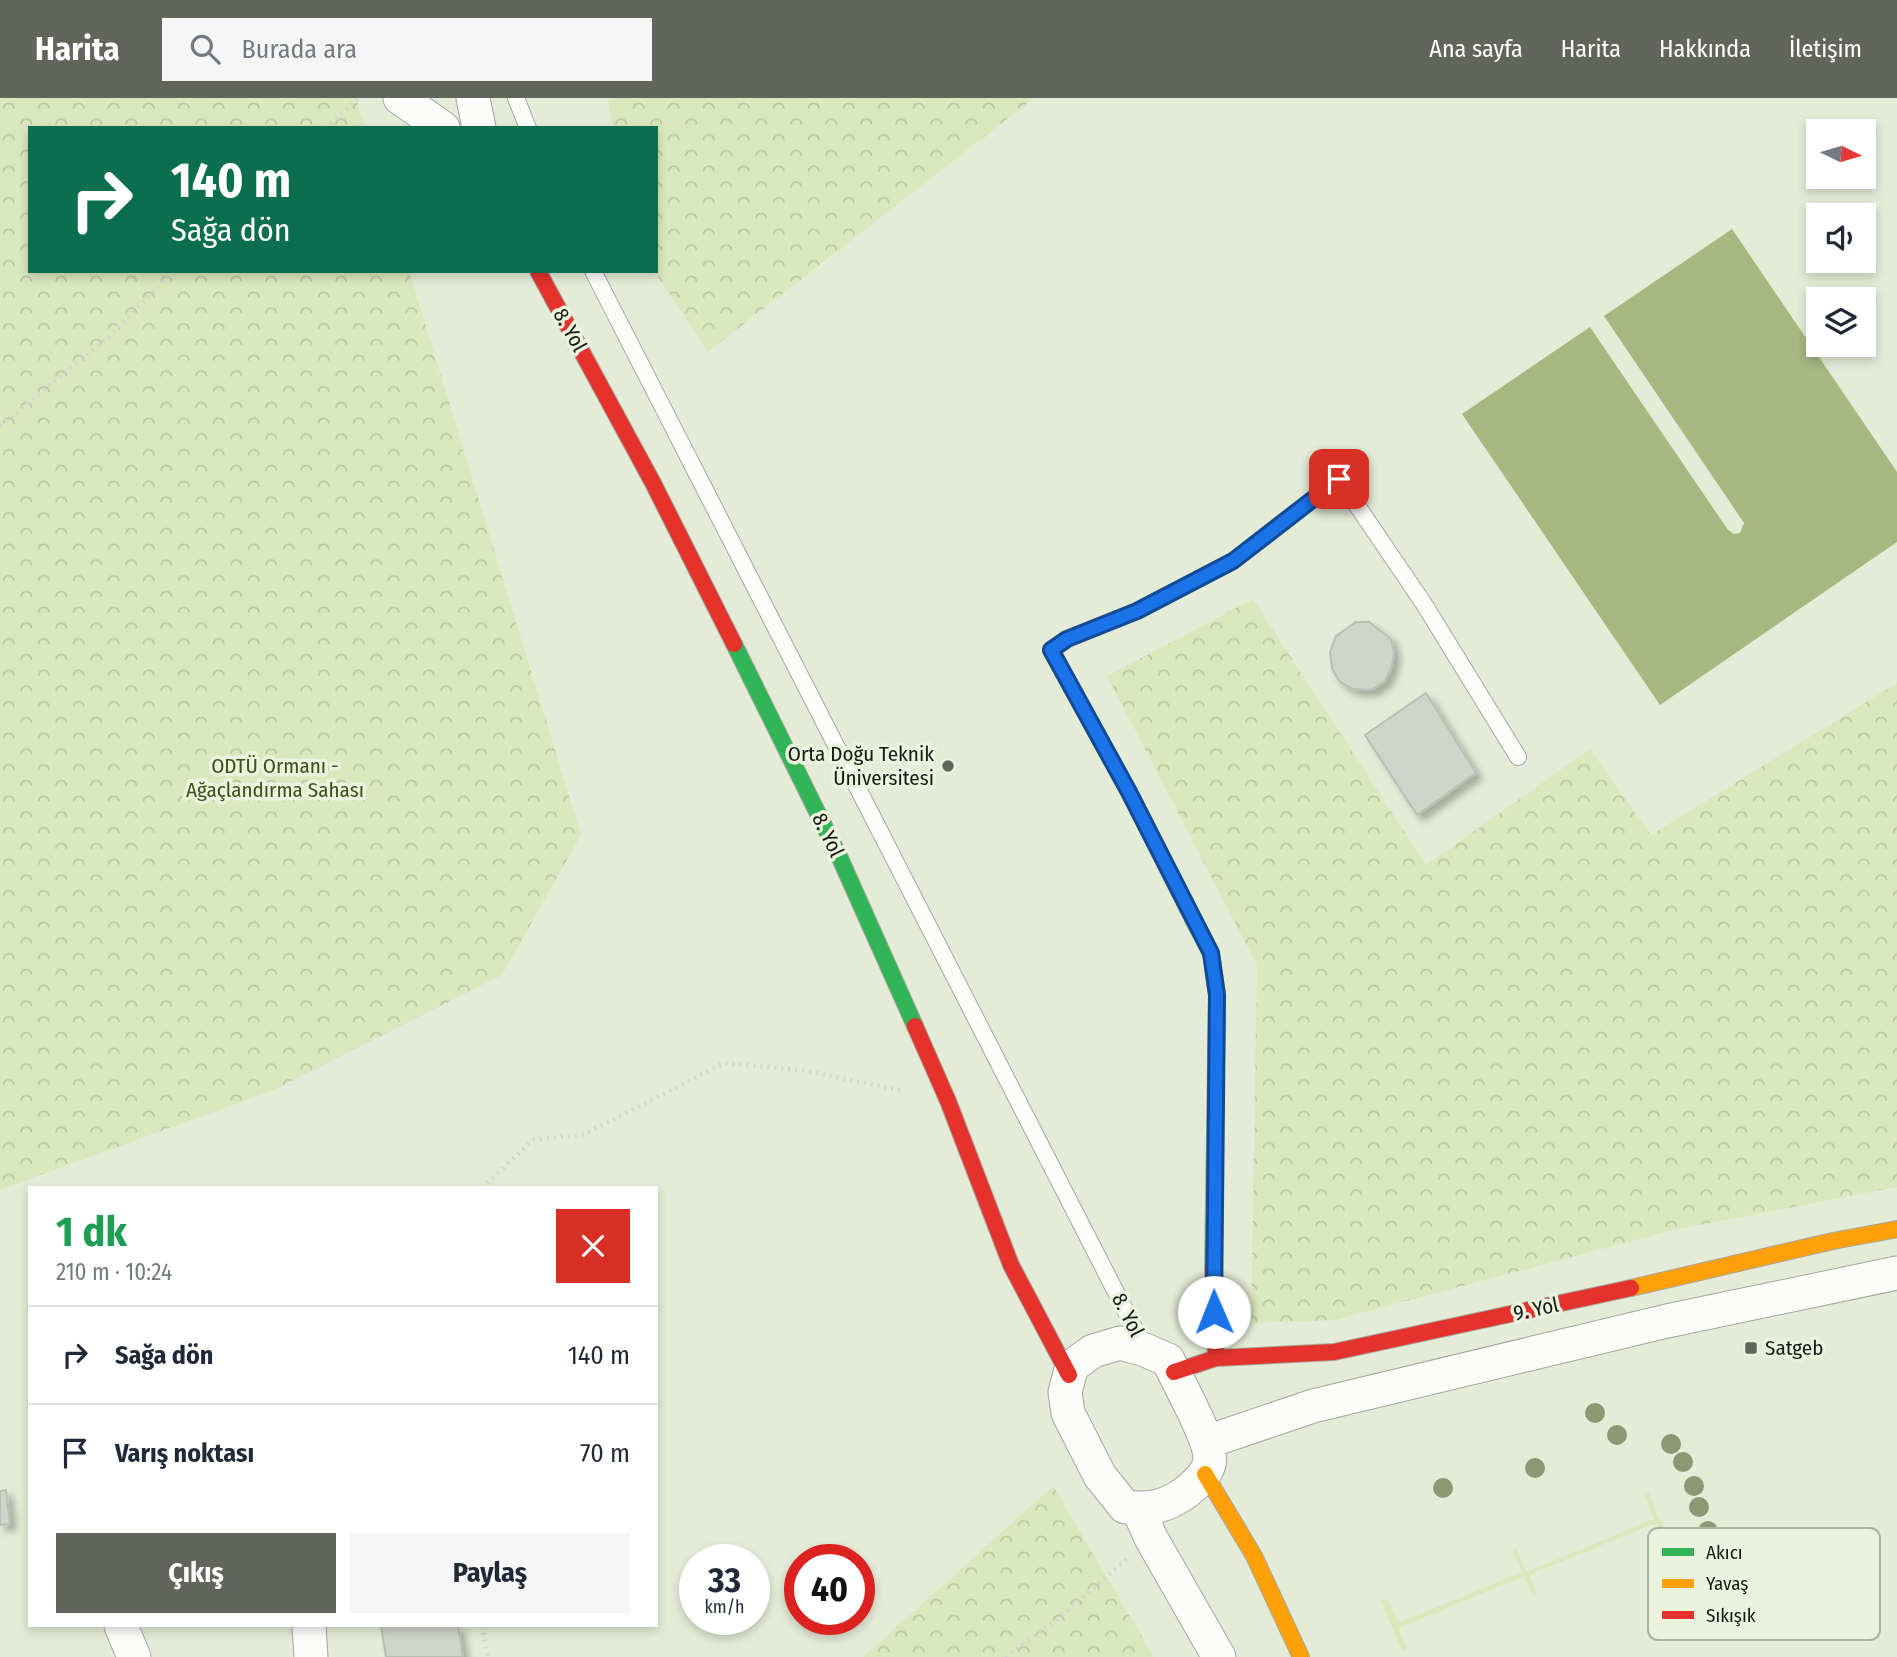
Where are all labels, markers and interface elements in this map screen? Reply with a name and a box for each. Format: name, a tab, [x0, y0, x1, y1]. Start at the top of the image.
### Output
search box	[162, 18, 652, 81]
text: Harita	[35, 29, 120, 69]
icon: search	[186, 30, 224, 68]
text: Burada ara	[242, 34, 357, 65]
text: Ana sayfa	[1429, 35, 1523, 63]
text: Harita	[1561, 35, 1621, 63]
text: Hakkında	[1659, 35, 1751, 63]
text: İletişim	[1789, 35, 1862, 63]
north arrow	[1806, 119, 1876, 189]
map controls	[1806, 119, 1876, 357]
text: 140 m	[171, 151, 291, 210]
icon: right	[56, 154, 147, 245]
button: sound	[1806, 203, 1876, 273]
text: Sağa dön	[171, 211, 291, 249]
button: layers	[1806, 287, 1876, 357]
street label: 8. Yol	[548, 304, 593, 357]
pin	[1309, 449, 1369, 509]
icon: arrive	[1320, 460, 1358, 498]
place label: Orta Doğu Teknik Üniversitesi	[788, 741, 934, 791]
park label: ODTÜ Ormanı - Ağaçlandırma Sahası	[186, 753, 364, 803]
marker: Orta Doğu Teknik Üniversitesi	[940, 758, 956, 774]
street label: 8. Yol	[806, 809, 850, 862]
text: 1 dk	[56, 1207, 127, 1257]
button: close	[556, 1209, 630, 1283]
text: 210 m · 10:24	[56, 1258, 172, 1286]
position arrow	[1177, 1275, 1251, 1349]
street label: 8. Yol	[1106, 1289, 1150, 1342]
street label: 9. Yol	[1511, 1291, 1561, 1326]
place label: Satgeb	[1765, 1335, 1823, 1361]
icon: right	[56, 1336, 94, 1374]
text: Sağa dön	[115, 1340, 214, 1371]
text: 140 m	[568, 1340, 630, 1371]
marker: Satgeb	[1743, 1340, 1759, 1356]
icon: arrive	[56, 1434, 94, 1472]
text: Varış noktası	[115, 1438, 254, 1469]
text: 70 m	[580, 1438, 630, 1469]
legend	[1648, 1528, 1880, 1640]
button: Çıkış	[56, 1533, 336, 1613]
button: Paylaş	[350, 1533, 630, 1613]
text: Akıcı	[1706, 1541, 1743, 1564]
speed limit sign: 40	[784, 1544, 875, 1635]
text: 33	[708, 1559, 741, 1601]
text: Yavaş	[1706, 1572, 1748, 1595]
text: km/h	[704, 1596, 745, 1618]
text: Sıkışık	[1706, 1604, 1756, 1627]

